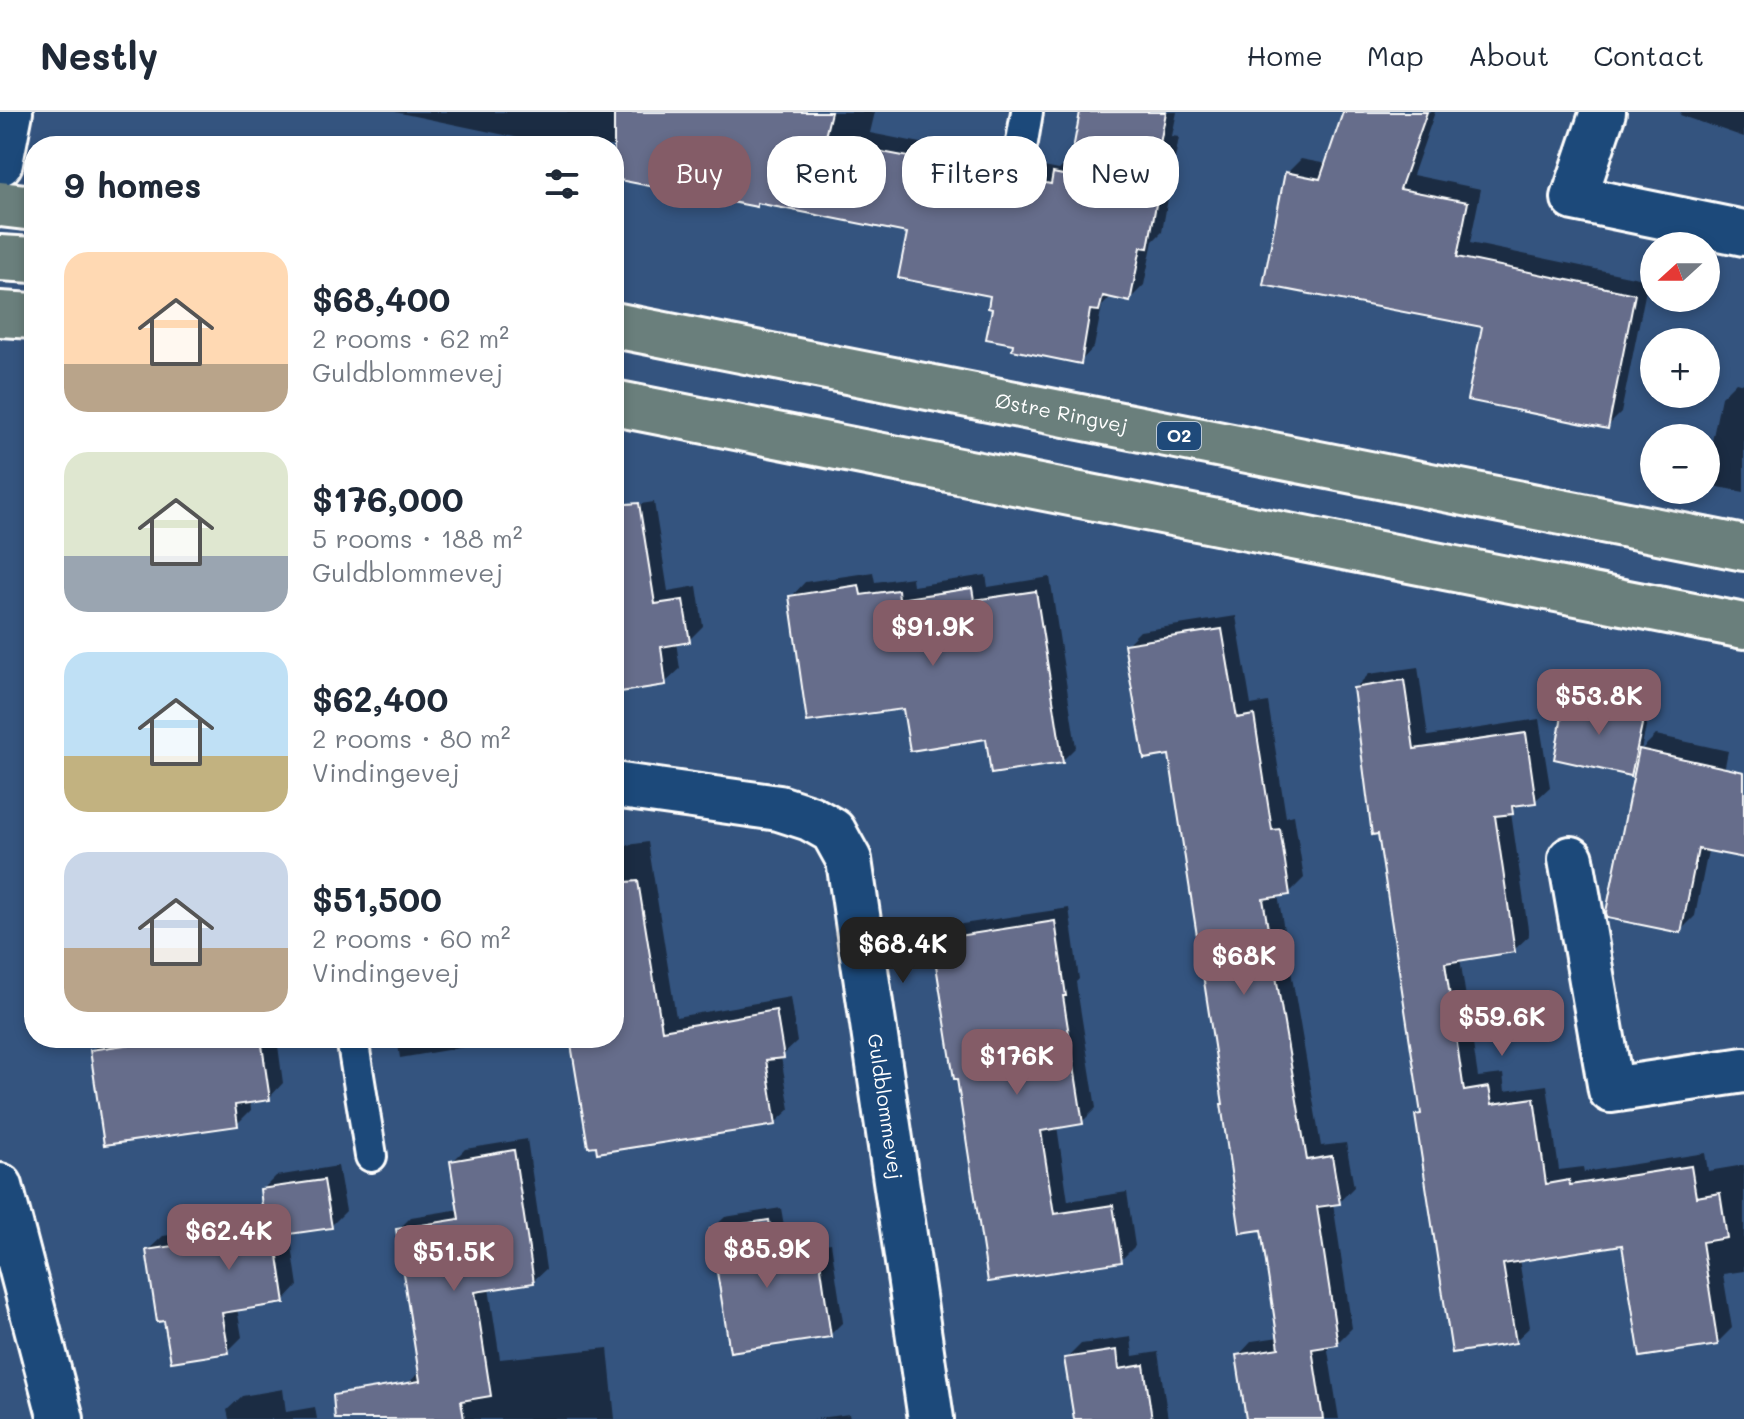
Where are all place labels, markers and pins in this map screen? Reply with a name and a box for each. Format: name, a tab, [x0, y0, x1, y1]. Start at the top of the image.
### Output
pin: $91.9K	[868, 600, 998, 668]
pin: $53.8K	[1534, 669, 1664, 737]
pin: $68.4K	[838, 917, 968, 985]
pin: $68K	[1197, 929, 1291, 997]
pin: $59.6K	[1437, 990, 1567, 1058]
pin: $176K	[961, 1029, 1073, 1097]
pin: $62.4K	[164, 1204, 294, 1272]
pin: $85.9K	[702, 1222, 832, 1290]
pin: $51.5K	[389, 1225, 519, 1293]

